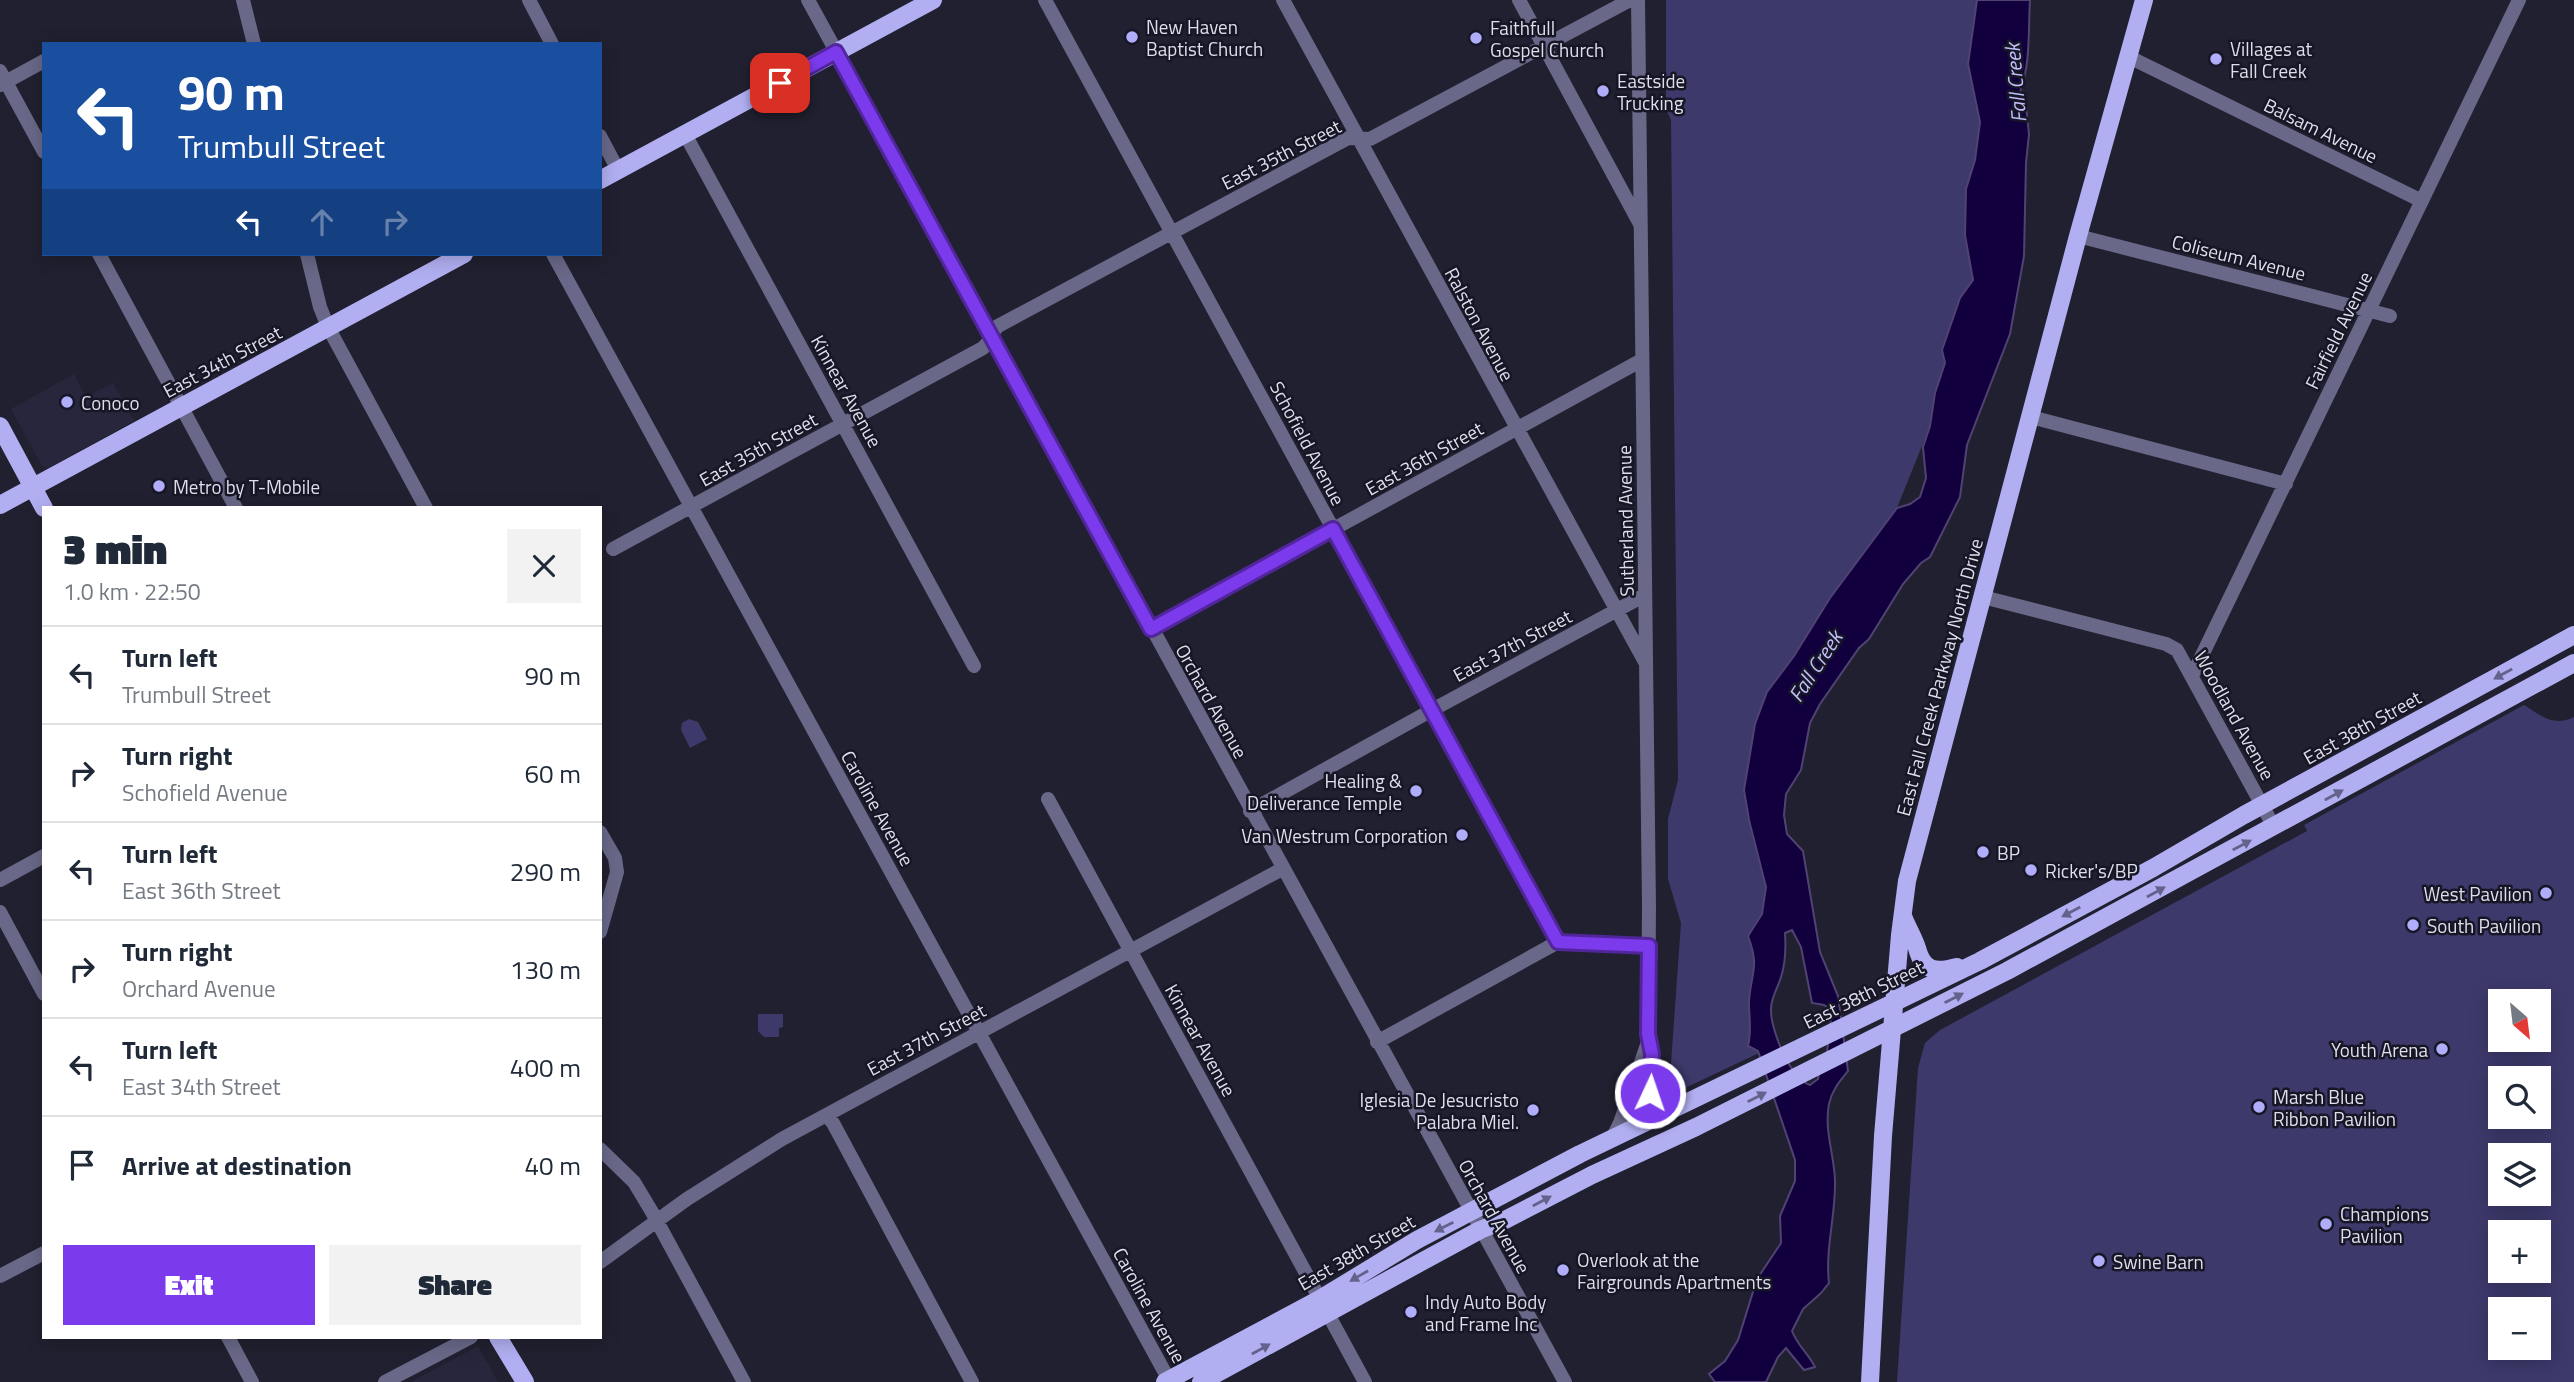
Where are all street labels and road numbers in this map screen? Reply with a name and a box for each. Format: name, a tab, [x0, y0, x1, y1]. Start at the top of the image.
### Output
street label: Balsam Avenue	[2259, 90, 2383, 170]
street label: East 35th Street	[1216, 111, 1346, 197]
street label: Coliseum Avenue	[2169, 226, 2309, 288]
street label: Ralston Avenue	[1438, 262, 1522, 386]
street label: Fairfield Avenue	[2297, 266, 2379, 394]
street label: East 34th Street	[157, 317, 287, 405]
street label: Kinnear Avenue	[804, 329, 890, 453]
street label: Schofield Avenue	[1263, 376, 1353, 510]
street label: East 35th Street	[694, 404, 823, 493]
street label: East 36th Street	[1360, 413, 1489, 502]
street label: Sutherland Avenue	[1609, 445, 1641, 597]
street label: East Fall Creek Parkway North Drive	[1888, 535, 1990, 819]
street label: East 37th Street	[1447, 601, 1577, 689]
street label: Orchard Avenue	[1169, 638, 1255, 764]
street label: Woodland Avenue	[2187, 645, 2283, 785]
street label: East 38th Street	[2298, 682, 2427, 771]
street label: Caroline Avenue	[834, 745, 922, 871]
street label: East 38th Street	[1798, 952, 1929, 1036]
street label: Kinnear Avenue	[1158, 978, 1244, 1102]
street label: East 37th Street	[861, 995, 991, 1083]
street label: Orchard Avenue	[1452, 1153, 1538, 1279]
street label: East 38th Street	[1292, 1207, 1420, 1297]
street label: Caroline Avenue	[1106, 1242, 1194, 1368]

